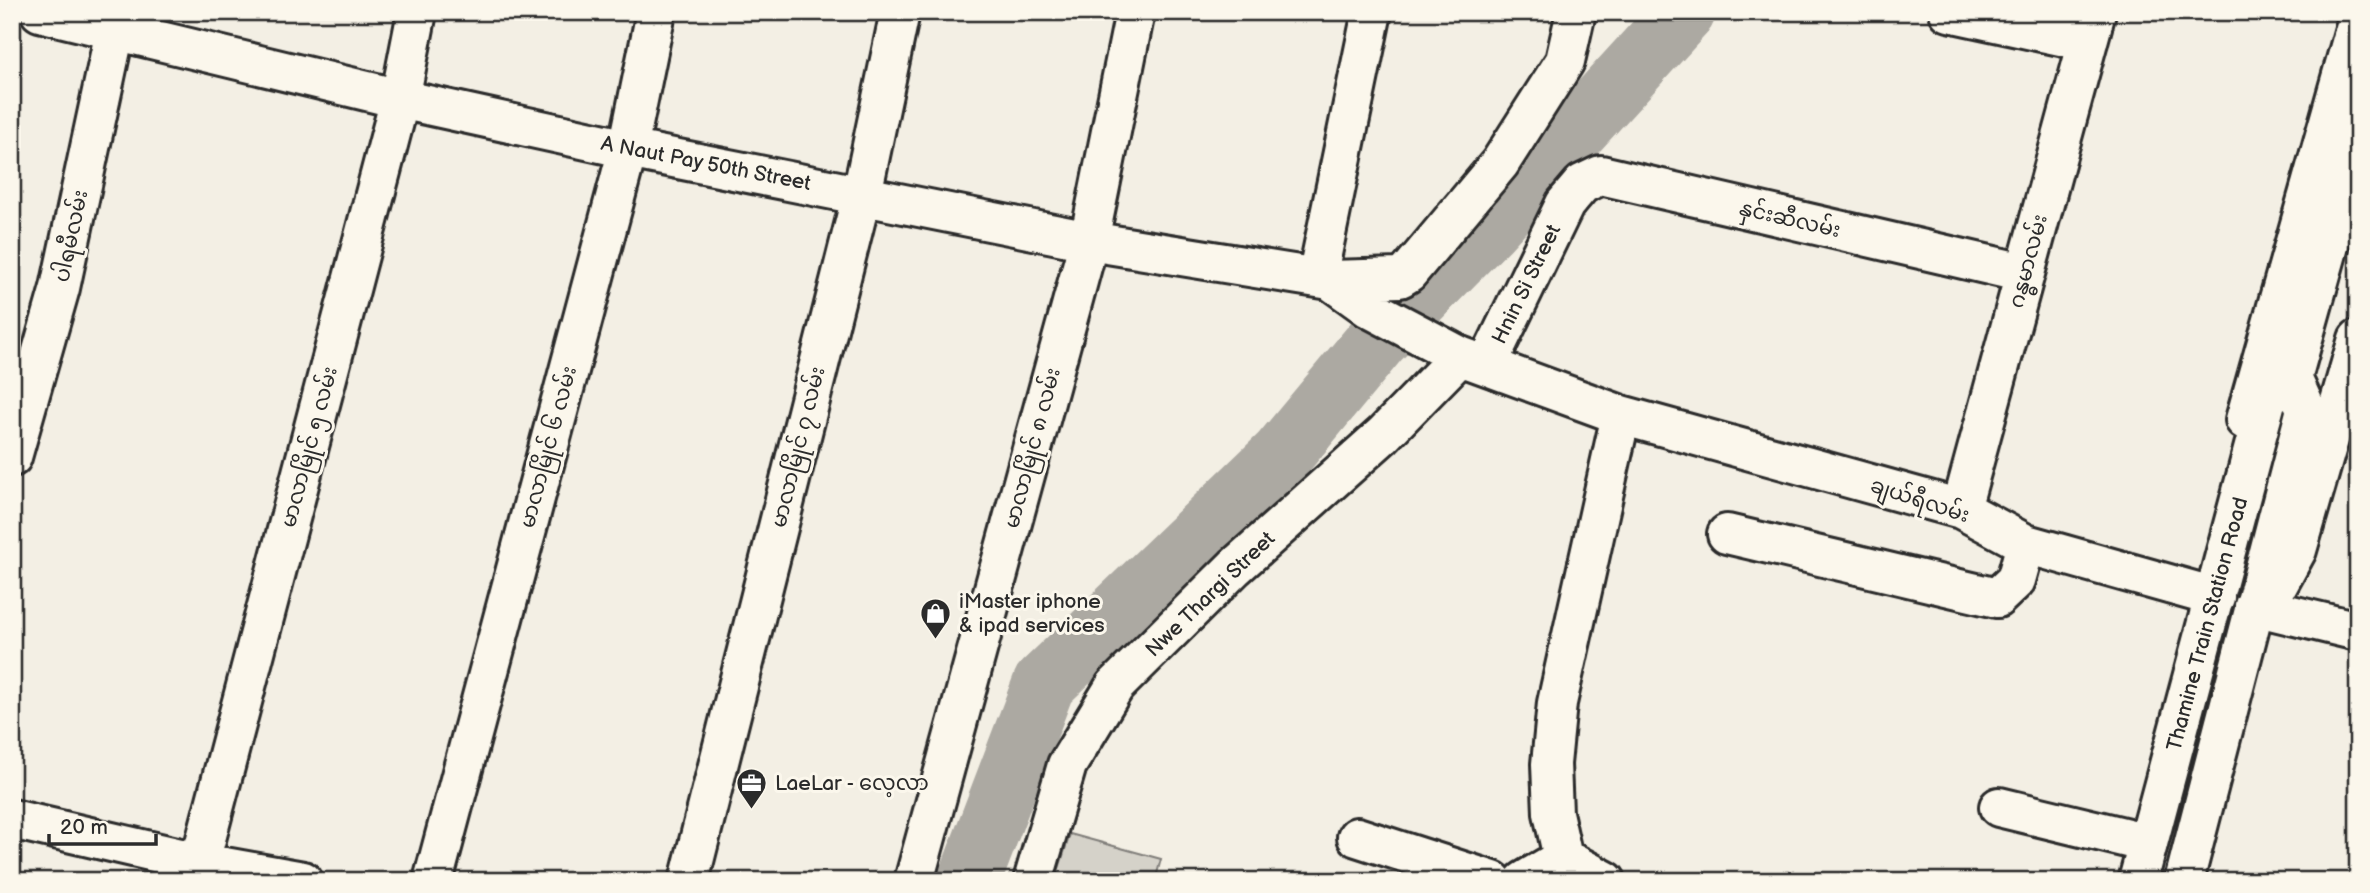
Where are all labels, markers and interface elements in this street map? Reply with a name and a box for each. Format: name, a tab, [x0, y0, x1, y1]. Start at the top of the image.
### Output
street label: A Naut Pay 50th Street	[599, 131, 814, 196]
street label: ပါရမီလမ်း	[46, 187, 97, 285]
street label: နှင်းဆီလမ်း	[1736, 192, 1844, 247]
street label: ဂန္ဓမာလမ်း	[2000, 210, 2057, 312]
street label: Hnin Si Street	[1487, 220, 1566, 348]
street label: မာလာမြိုင် ၆ လမ်း	[511, 362, 586, 532]
street label: မာလာမြိုင် ၅ လမ်း	[272, 363, 347, 531]
street label: မာလာမြိုင် ၇ လမ်း	[763, 363, 834, 531]
street label: မာလာမြိုင် ၈ လမ်း	[995, 364, 1070, 532]
street label: ချယ်ရီလမ်း	[1866, 469, 1974, 533]
street label: Thamine Train Station Road	[2162, 494, 2253, 754]
street label: Nwe Thargi Street	[1141, 526, 1281, 662]
place label: iMaster iphone & ipad services	[959, 589, 1105, 638]
shop icon: iMaster iphone & ipad services	[919, 596, 953, 640]
office icon: LaeLar - လေ့လာ	[735, 766, 769, 810]
place label: LaeLar - လေ့လာ	[775, 771, 929, 798]
scale bar	[49, 802, 156, 846]
text: 20 m	[60, 815, 108, 840]

